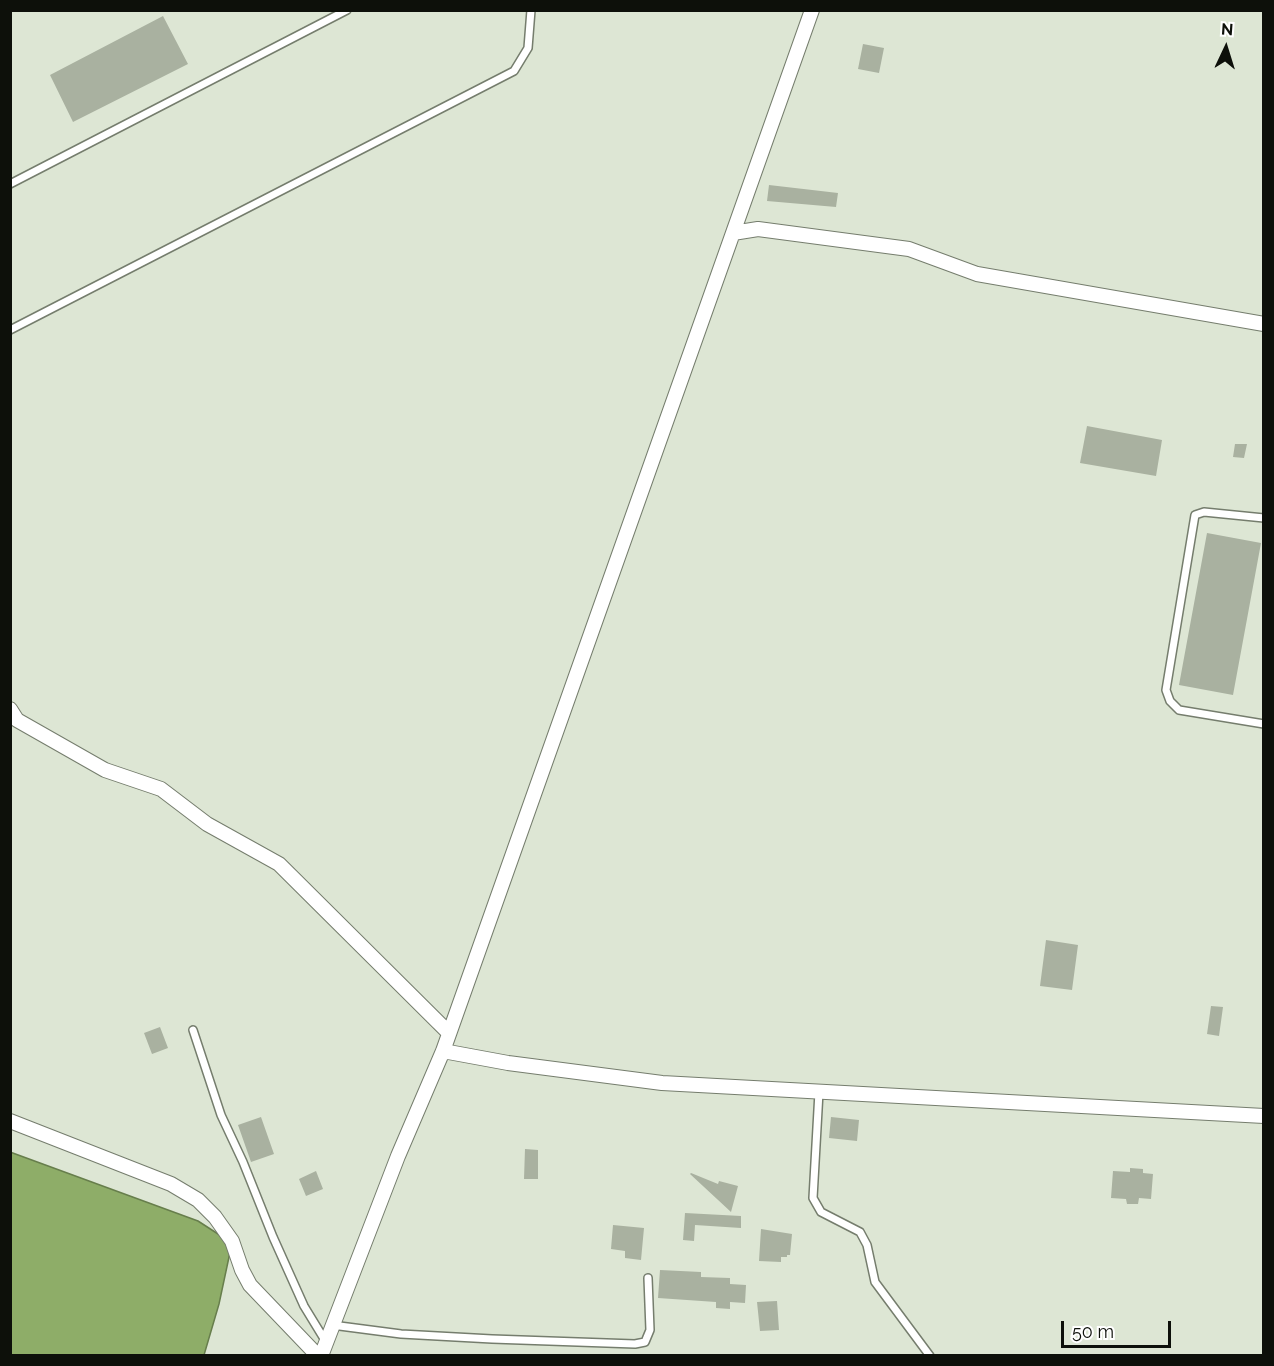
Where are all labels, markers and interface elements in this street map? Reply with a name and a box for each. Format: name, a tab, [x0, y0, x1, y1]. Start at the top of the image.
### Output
north arrow	[1196, 18, 1256, 78]
text: N	[1221, 20, 1234, 39]
scale bar	[1064, 1309, 1174, 1347]
text: 50 m	[1072, 1321, 1114, 1342]

